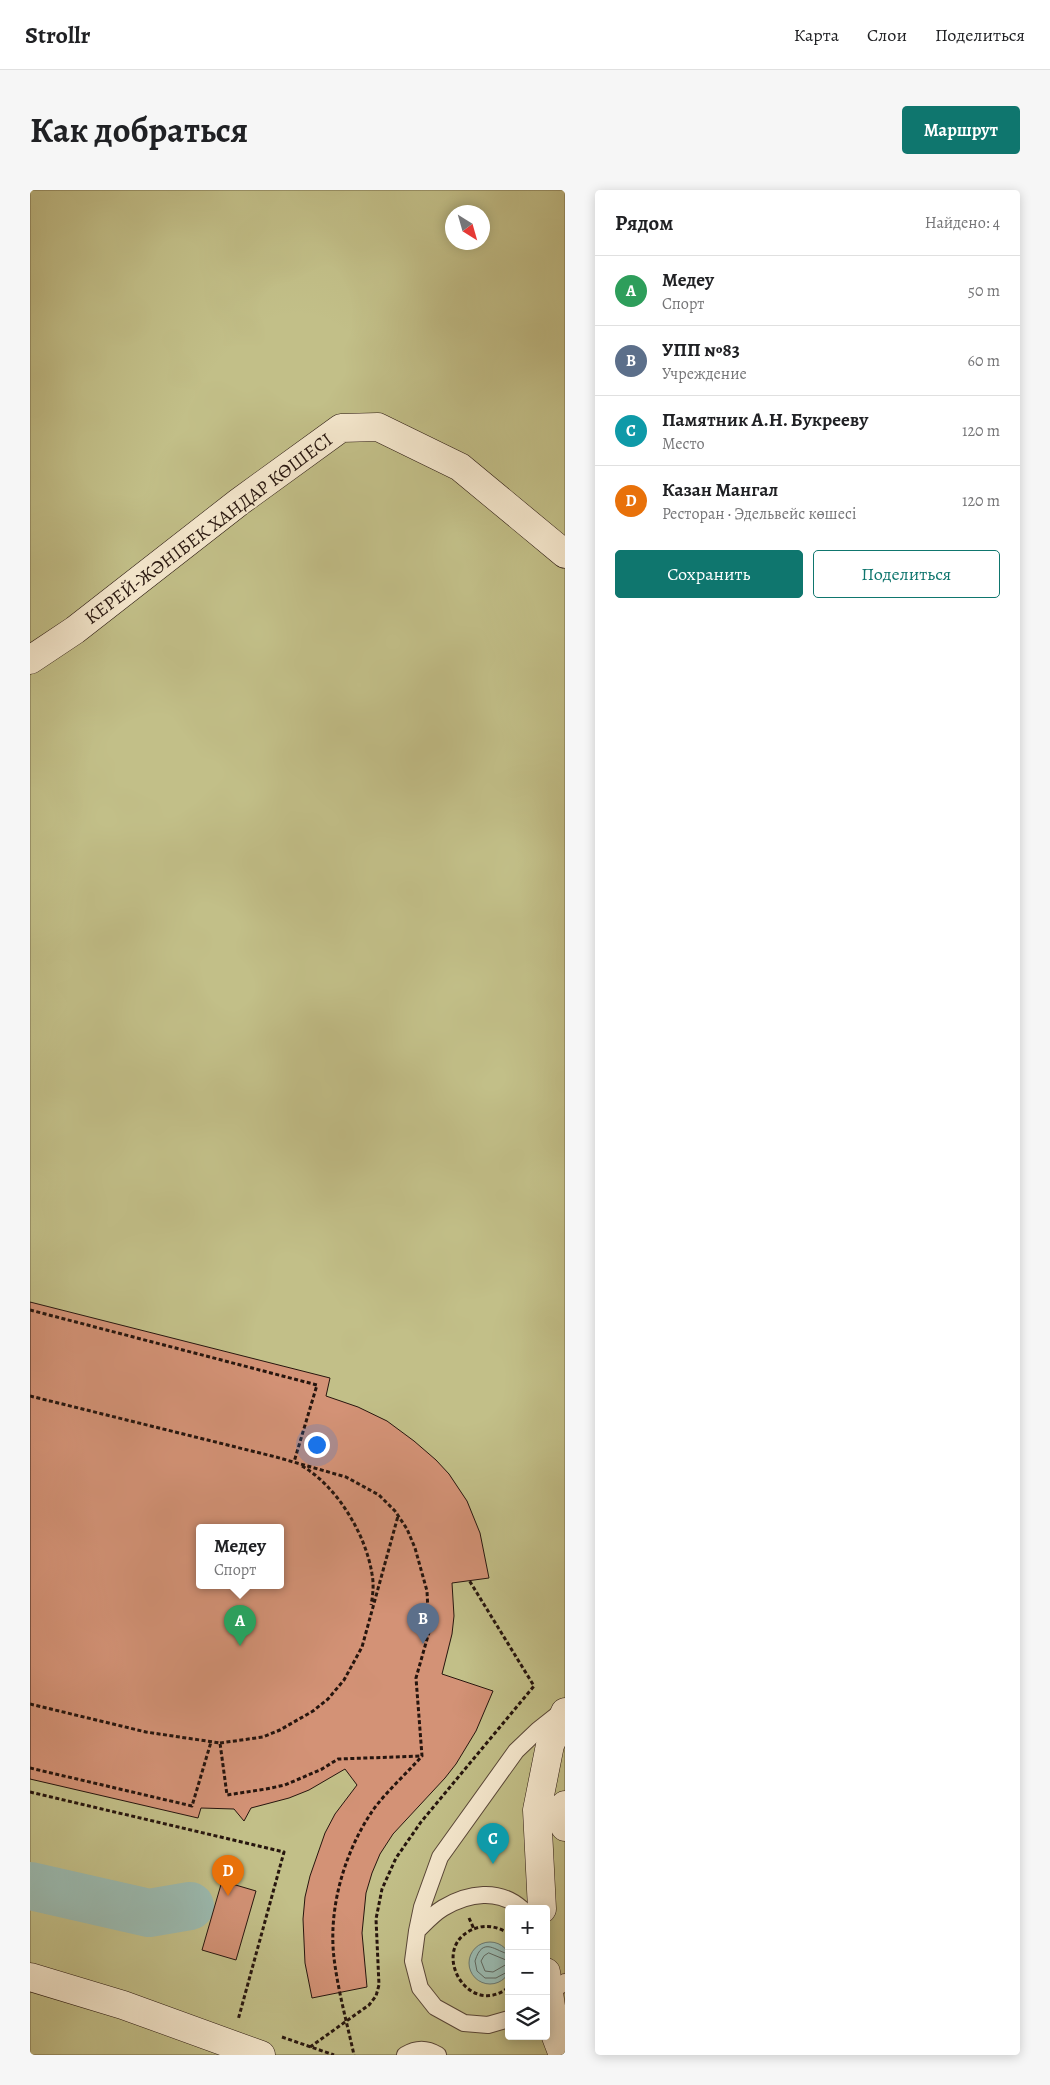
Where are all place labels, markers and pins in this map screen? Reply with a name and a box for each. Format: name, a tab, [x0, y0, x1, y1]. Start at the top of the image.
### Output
pin: B	[407, 1603, 439, 1644]
pin: A	[224, 1605, 256, 1646]
pin: C	[477, 1823, 509, 1864]
pin: D	[212, 1855, 244, 1896]

